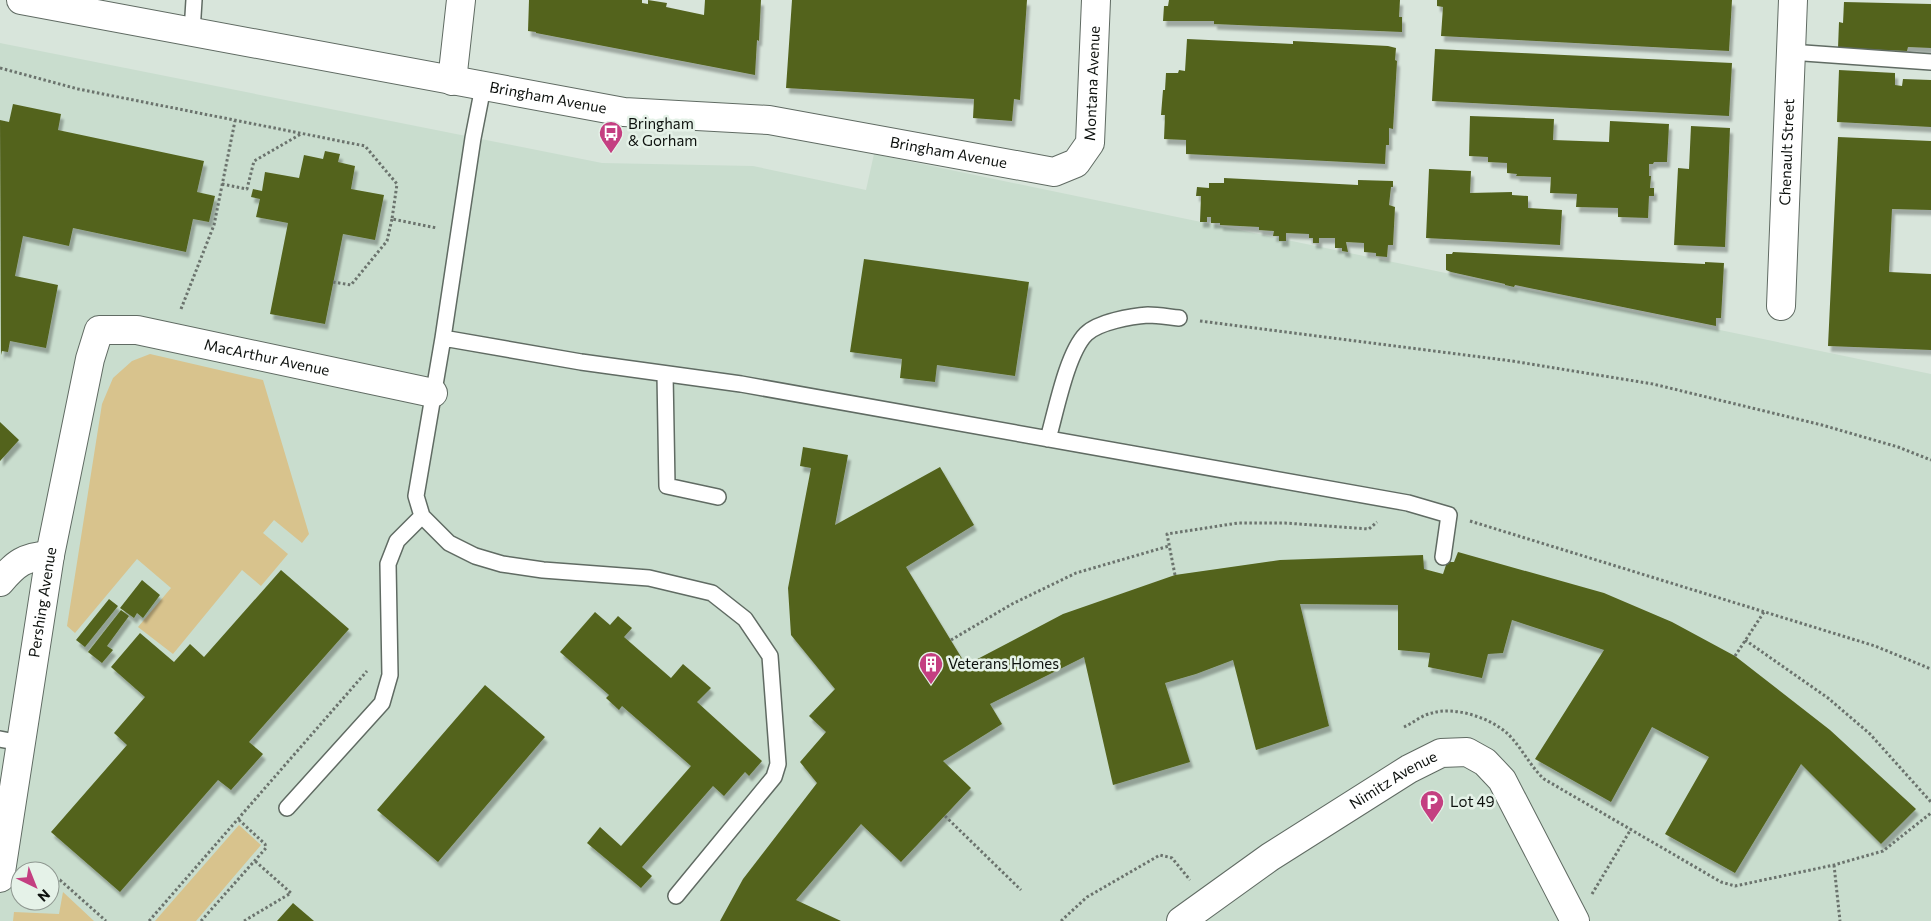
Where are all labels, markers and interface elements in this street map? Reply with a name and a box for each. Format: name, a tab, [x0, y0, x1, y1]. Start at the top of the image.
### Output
street label: Montana Avenue	[1080, 25, 1103, 141]
street label: Bringham Avenue	[488, 77, 608, 117]
street label: Chenault Street	[1775, 98, 1797, 206]
place label: Bringham & Gorham	[628, 114, 697, 149]
bus stop icon: Bringham & Gorham	[598, 120, 624, 154]
street label: Bringham Avenue	[889, 132, 1009, 171]
street label: MacArthur Avenue	[203, 335, 332, 379]
street label: Pershing Avenue	[24, 545, 59, 659]
building icon: Veterans Homes	[918, 651, 944, 685]
place label: Veterans Homes	[948, 654, 1059, 672]
street label: Nimitz Avenue	[1346, 747, 1440, 812]
parking icon: Lot 49	[1419, 789, 1445, 823]
place label: Lot 49	[1450, 792, 1495, 810]
north arrow	[10, 861, 60, 911]
text: N	[35, 886, 54, 906]

